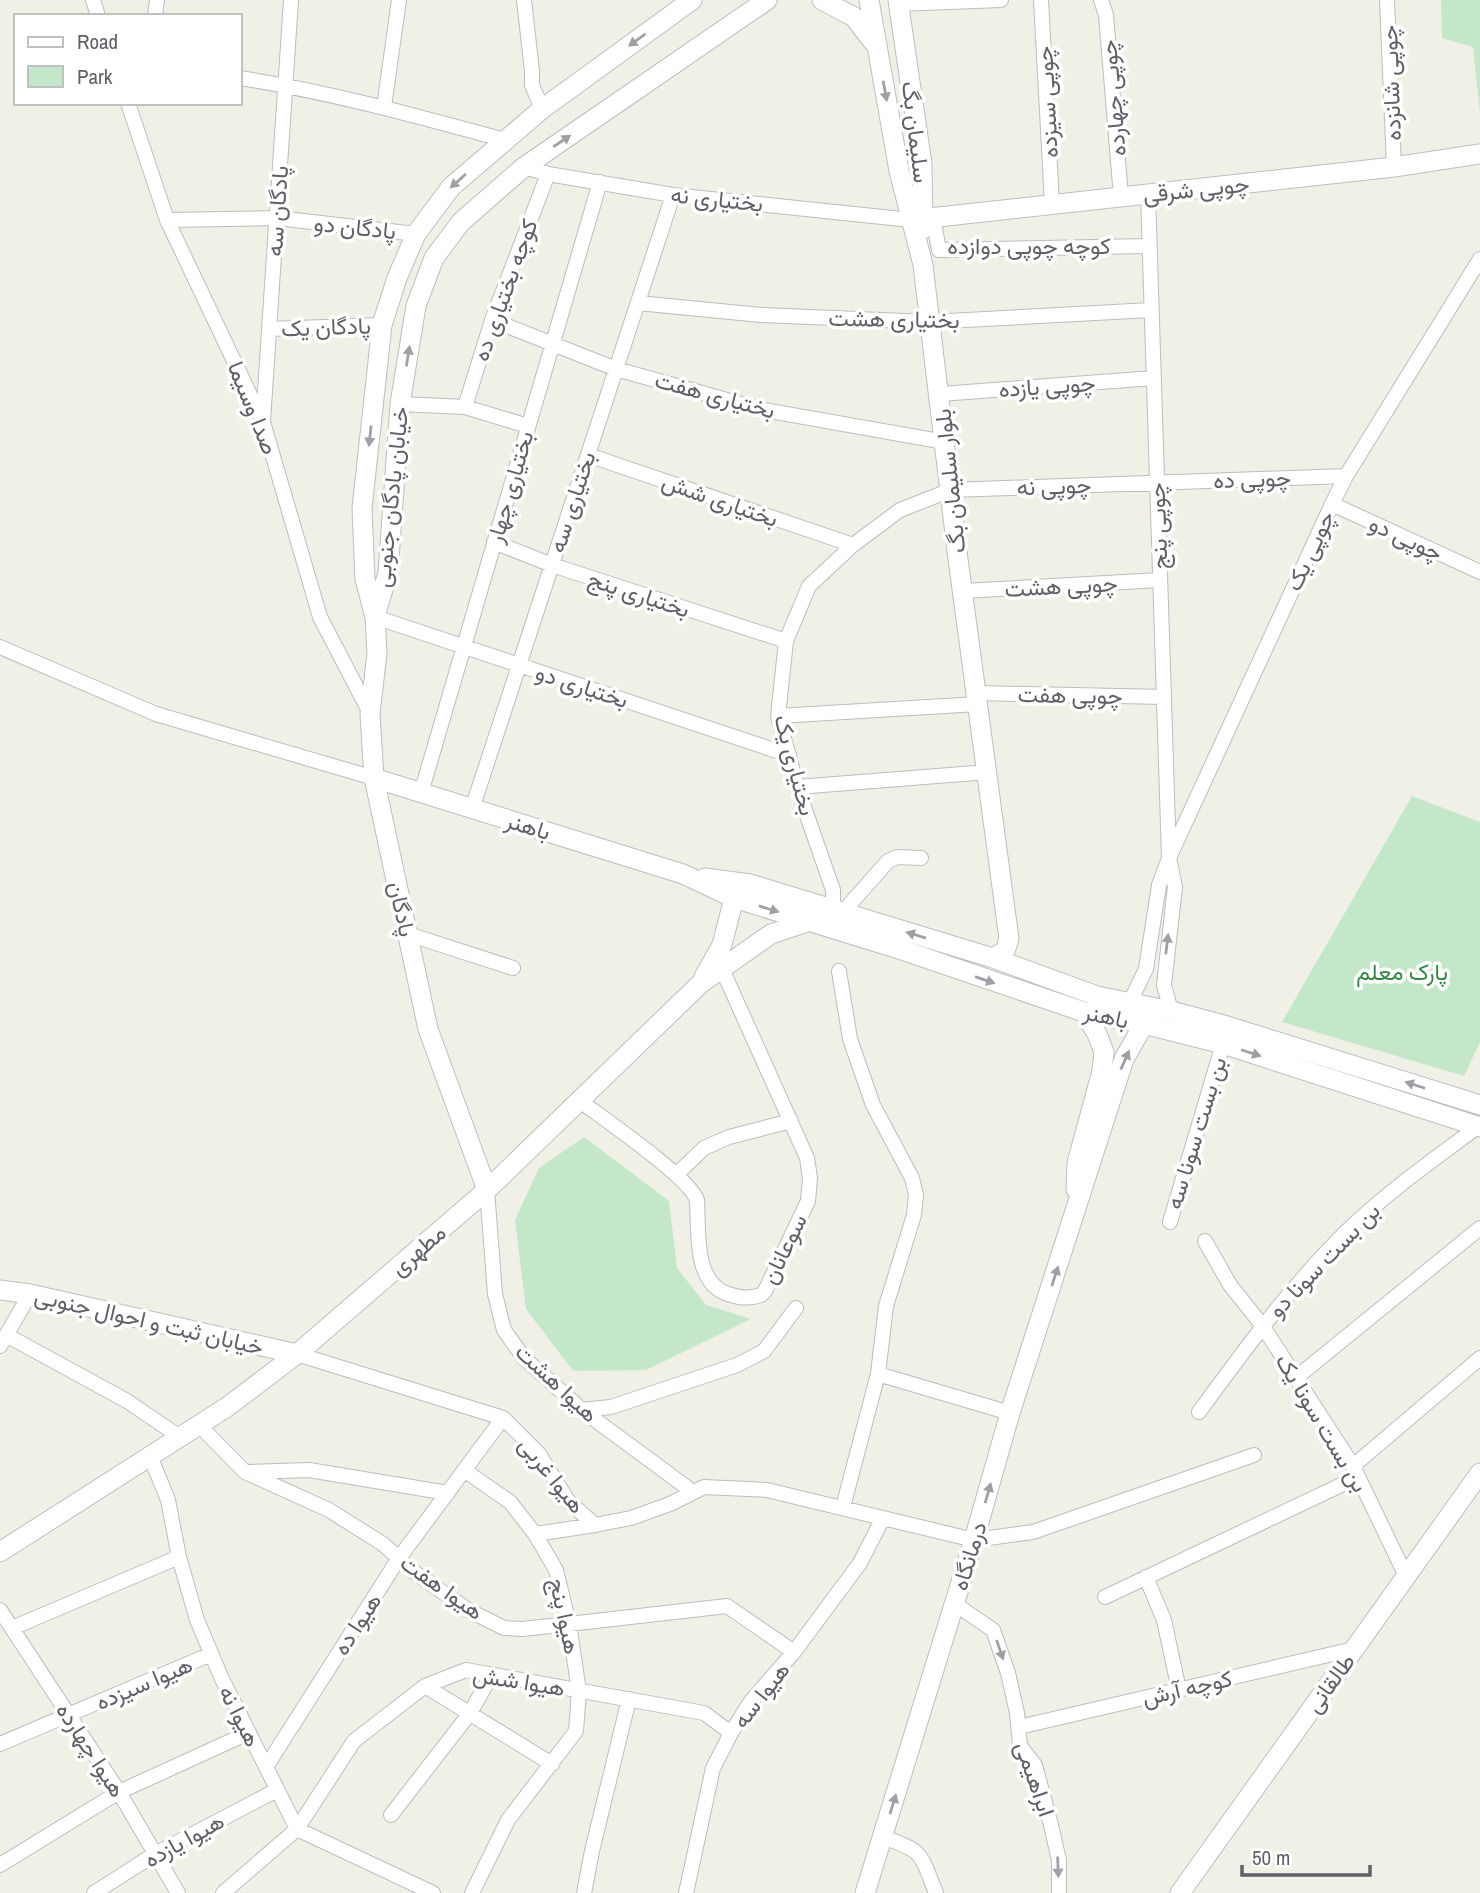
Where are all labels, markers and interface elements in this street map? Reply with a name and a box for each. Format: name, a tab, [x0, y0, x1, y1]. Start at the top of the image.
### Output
legend	[14, 14, 242, 105]
street label: چوپی شانزده	[1373, 25, 1409, 141]
text: Road	[77, 27, 118, 56]
one-way arrow	[628, 33, 646, 47]
street label: چوپی چهارده	[1092, 38, 1134, 158]
street label: چوپی سیزده	[1028, 45, 1066, 159]
text: Park	[77, 62, 113, 91]
street label: سلیمان بگ	[895, 79, 938, 185]
one-way arrow	[880, 80, 891, 102]
one-way arrow	[553, 134, 571, 148]
street label: پادگان سه	[258, 164, 296, 258]
street label: چوپی شرقی	[1141, 167, 1251, 211]
one-way arrow	[450, 173, 467, 188]
street label: بختیاری نه	[669, 178, 765, 219]
street label: پادگان دو	[312, 207, 398, 247]
street label: کوچه بختیاری ده	[464, 214, 546, 366]
street label: کوچه چوپی دوازده	[947, 230, 1111, 262]
street label: بختیاری هشت	[828, 302, 960, 335]
street label: پادگان یک	[281, 309, 371, 345]
one-way arrow	[403, 345, 414, 367]
street label: صدا وسیما	[221, 357, 286, 459]
street label: بختیاری هفت	[652, 364, 779, 425]
street label: چوپی یازده	[997, 367, 1097, 405]
street label: خیابان پادگان جنوبی	[366, 405, 416, 589]
street label: بلوار سلیمان بگ	[927, 407, 972, 555]
one-way arrow	[364, 425, 375, 447]
street label: بختیاری چهار	[478, 427, 541, 548]
street label: بختیاری سه	[541, 447, 602, 556]
street label: چوپی ده	[1213, 462, 1291, 496]
street label: بختیاری شش	[658, 465, 782, 534]
street label: چوپی نه	[1016, 469, 1092, 503]
street label: چوپی پنج	[1140, 482, 1176, 570]
street label: چوپی یک	[1278, 506, 1342, 596]
street label: چوپی دو	[1364, 507, 1448, 569]
street label: بختیاری پنج	[584, 563, 694, 625]
street label: چوپی هشت	[1004, 567, 1118, 605]
street label: بختیاری دو	[532, 656, 632, 715]
street label: چوپی هفت	[1017, 678, 1123, 712]
street label: بختیاری یک	[767, 711, 824, 819]
street label: باهنر	[501, 804, 554, 847]
street label: پادگان	[381, 878, 423, 940]
one-way arrow	[759, 904, 780, 914]
one-way arrow	[905, 929, 926, 939]
one-way arrow	[1162, 933, 1173, 955]
park label: پارک معلم	[1356, 956, 1448, 988]
one-way arrow	[975, 975, 996, 986]
street label: باهنر	[1080, 995, 1132, 1035]
one-way arrow	[1241, 1048, 1262, 1059]
one-way arrow	[1120, 1049, 1131, 1070]
street label: بن بست سونا سه	[1158, 1053, 1233, 1213]
one-way arrow	[1404, 1079, 1425, 1090]
street label: بن بست سونا دو	[1261, 1195, 1386, 1324]
street label: سوعانان	[753, 1208, 814, 1289]
street label: مطهری	[383, 1217, 452, 1282]
one-way arrow	[1050, 1265, 1061, 1286]
street label: خیابان ثبت و احوال جنوبی	[32, 1279, 267, 1362]
street label: هیوا هشت	[509, 1336, 606, 1429]
street label: بن بست سونا یک	[1269, 1348, 1376, 1498]
street label: هیوا غربی	[512, 1430, 593, 1520]
one-way arrow	[983, 1482, 993, 1503]
street label: درمانگاه	[943, 1518, 994, 1594]
street label: هیوا هفت	[394, 1547, 490, 1627]
street label: هیوا پنج	[541, 1575, 589, 1657]
street label: هیوا ده	[325, 1587, 388, 1661]
one-way arrow	[995, 1640, 1006, 1661]
street label: طالقانی	[1297, 1647, 1362, 1719]
street label: هیوا سیزده	[91, 1648, 197, 1717]
street label: هیوا سه	[725, 1655, 796, 1734]
street label: هیوا شش	[471, 1658, 567, 1703]
street label: کوچه آرش	[1139, 1662, 1235, 1714]
street label: هیوا نه	[212, 1680, 269, 1752]
street label: هیوا چهارده	[48, 1696, 134, 1804]
street label: ابراهیمی	[1008, 1737, 1063, 1821]
one-way arrow	[888, 1794, 898, 1815]
street label: هیوا یازده	[138, 1805, 229, 1874]
scale bar	[1242, 1834, 1370, 1878]
text: 50 m	[1252, 1843, 1290, 1872]
one-way arrow	[1053, 1857, 1064, 1879]

